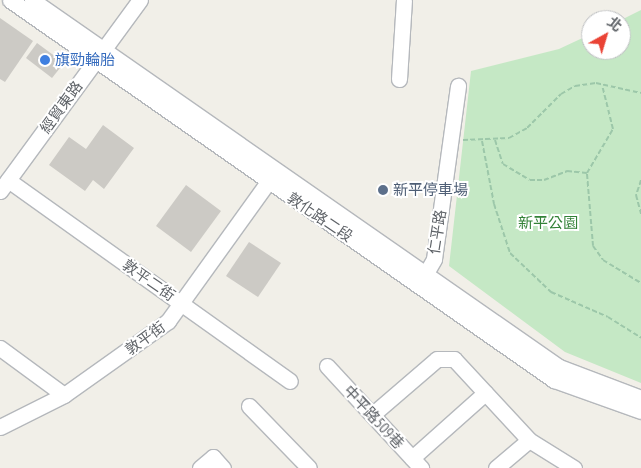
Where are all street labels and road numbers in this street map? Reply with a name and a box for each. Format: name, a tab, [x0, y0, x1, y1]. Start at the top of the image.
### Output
street label: 經貿東路	[36, 77, 86, 137]
street label: 敦化路二段	[284, 189, 356, 245]
street label: 仁平路	[425, 208, 449, 256]
street label: 敦平二街	[119, 255, 179, 305]
street label: 敦平街	[122, 317, 168, 359]
street label: 中平路509巷	[340, 382, 408, 452]

